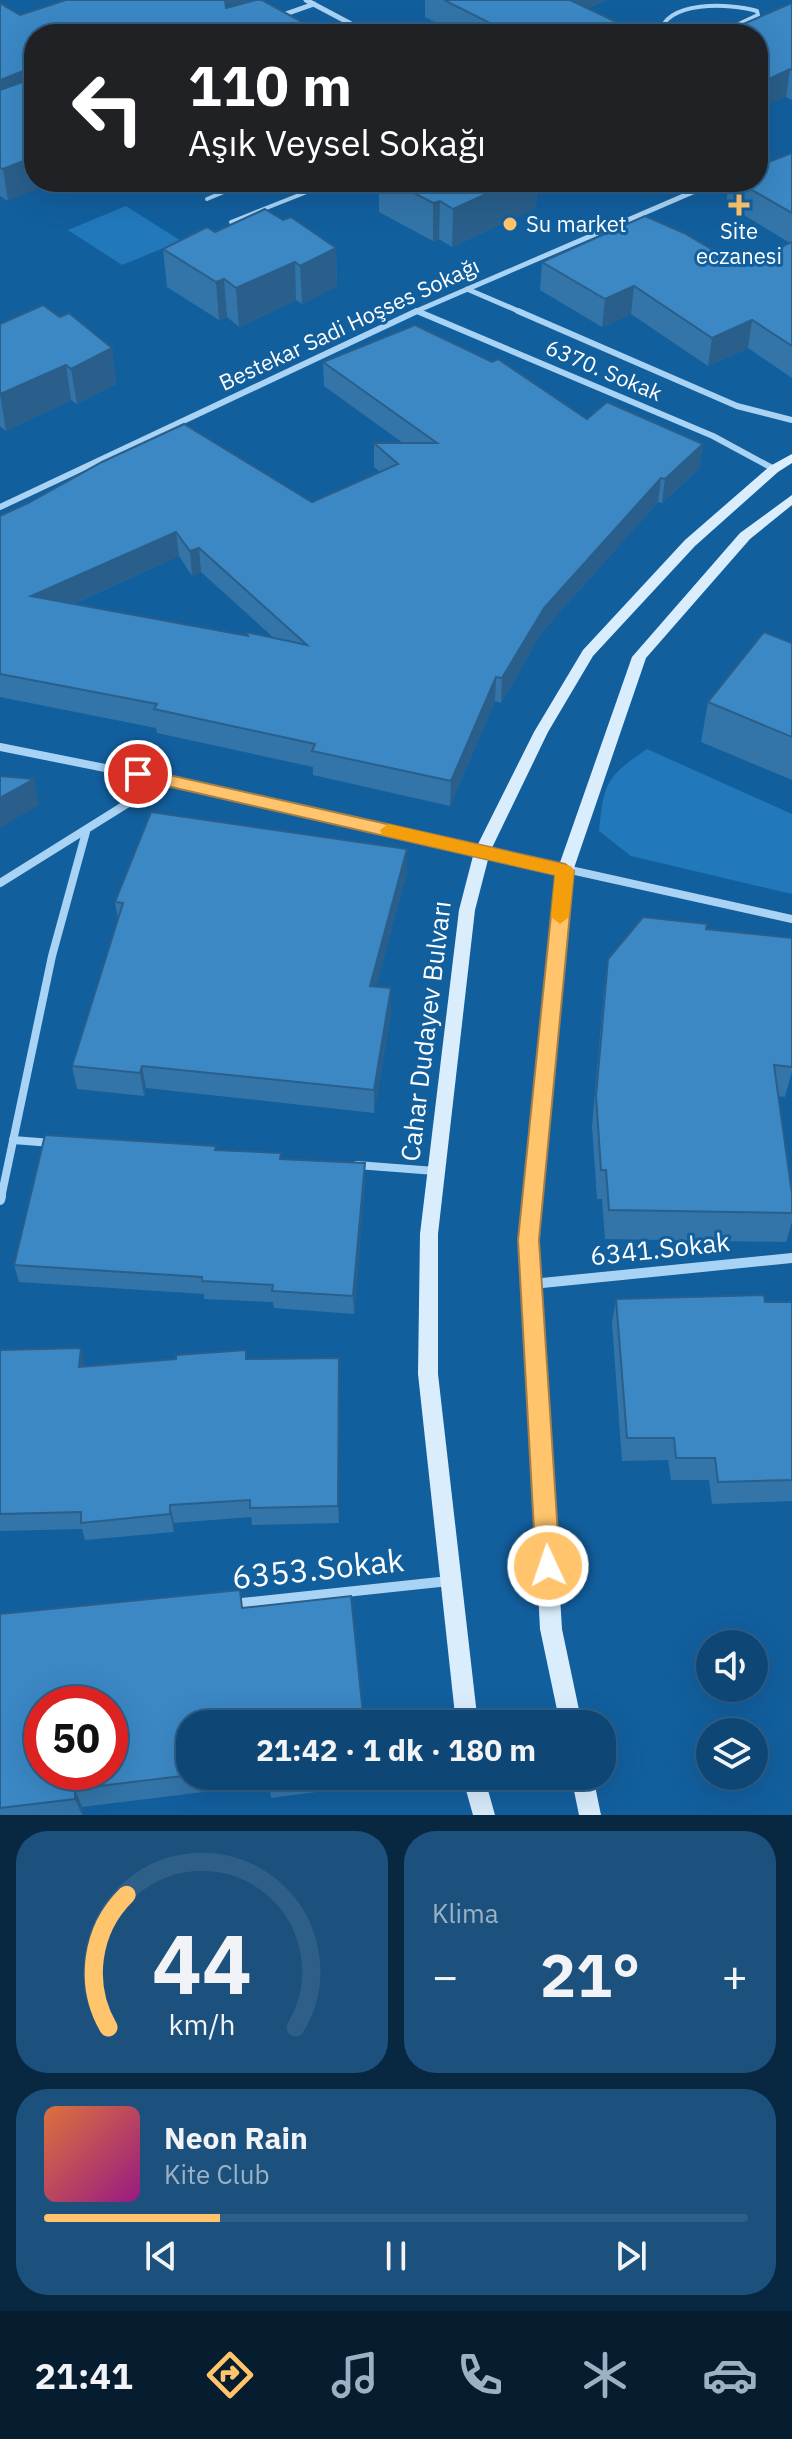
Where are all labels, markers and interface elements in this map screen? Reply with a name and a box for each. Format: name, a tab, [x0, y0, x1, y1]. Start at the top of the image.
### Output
text: 110 m	[188, 49, 352, 121]
icon: left	[56, 56, 160, 160]
text: Aşık Veysel Sokağı	[188, 119, 486, 166]
marker: Site eczanesi	[730, 196, 748, 214]
place label: Su market	[526, 209, 627, 238]
marker: Su market	[501, 215, 519, 233]
place label: Site eczanesi	[696, 216, 782, 270]
street label: Bestekar Sadi Hoşses Sokağı	[214, 250, 484, 397]
street label: 6370. Sokak	[542, 332, 667, 407]
pin	[104, 740, 172, 808]
icon: arrive	[116, 752, 160, 796]
street label: Cahar Dudayev Bulvarı	[392, 899, 458, 1163]
street label: 6341.Sokak	[588, 1224, 732, 1272]
position arrow	[506, 1524, 590, 1608]
street label: 6353.Sokak	[230, 1538, 406, 1598]
map controls	[696, 1630, 768, 1790]
button: sound	[696, 1630, 768, 1702]
speed limit sign: 50	[24, 1686, 128, 1790]
button: layers	[696, 1718, 768, 1790]
text: 21:42 · 1 dk · 180 m	[256, 1730, 536, 1769]
text: Klima	[432, 1896, 499, 1930]
text: 44	[152, 1909, 252, 2017]
text: 21°	[540, 1935, 640, 2014]
text: −	[432, 1947, 458, 2004]
text: +	[722, 1947, 748, 2004]
text: km/h	[168, 2006, 236, 2043]
text: Neon Rain	[164, 2118, 308, 2157]
text: Kite Club	[164, 2157, 269, 2191]
icon: previous	[139, 2234, 183, 2278]
icon: pause	[374, 2234, 418, 2278]
icon: next	[609, 2234, 653, 2278]
icon: directions	[202, 2347, 258, 2403]
icon: music	[327, 2347, 383, 2403]
icon: phone	[452, 2347, 508, 2403]
icon: climate	[577, 2347, 633, 2403]
icon: car	[702, 2347, 758, 2403]
text: 21:41	[34, 2352, 133, 2399]

